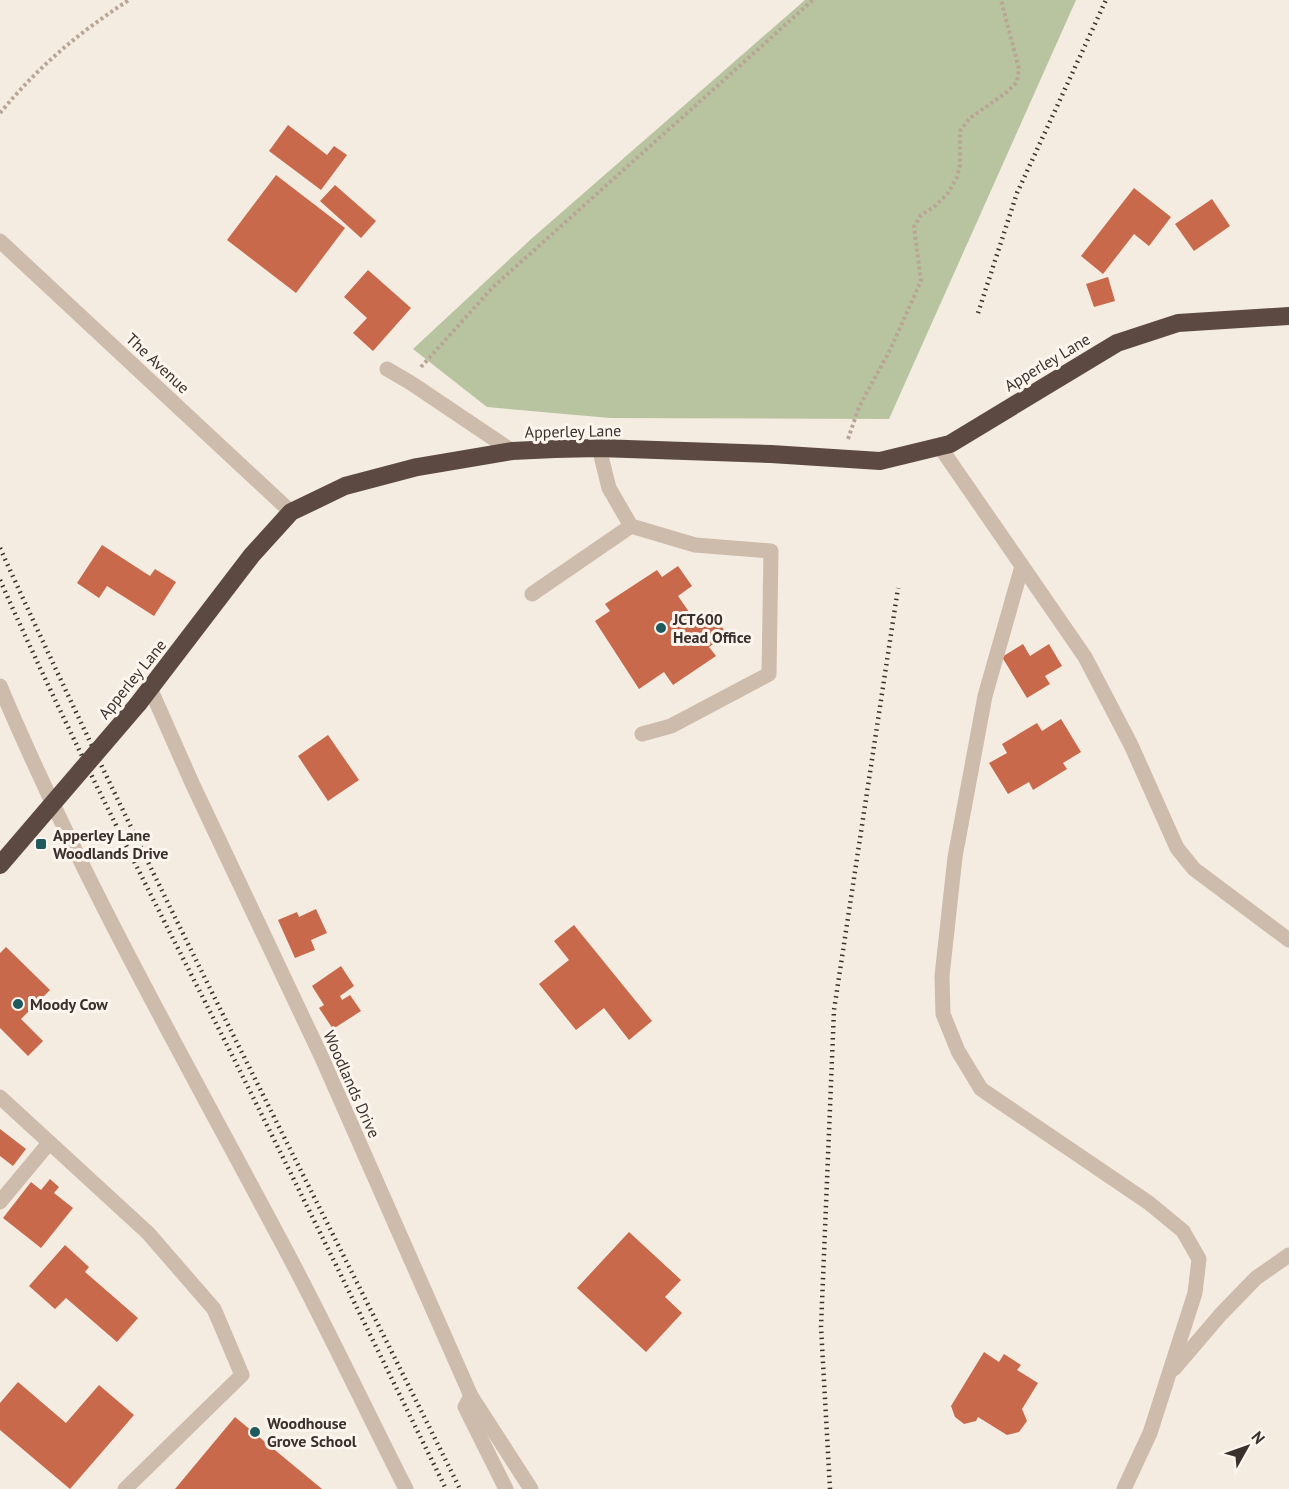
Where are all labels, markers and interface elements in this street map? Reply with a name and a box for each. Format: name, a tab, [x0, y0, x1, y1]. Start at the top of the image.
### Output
street label: The Avenue	[122, 329, 194, 397]
street label: Apperley Lane	[1000, 329, 1094, 395]
street label: Apperley Lane	[525, 420, 621, 442]
place label: JCT600 Head Office	[672, 609, 751, 647]
marker: JCT600 Head Office	[654, 621, 668, 635]
street label: Apperley Lane	[94, 635, 170, 723]
place label: Apperley Lane Woodlands Drive	[53, 825, 168, 863]
marker: Apperley Lane Woodlands Drive	[34, 837, 48, 851]
place label: Moody Cow	[30, 994, 108, 1014]
marker: Moody Cow	[11, 997, 25, 1011]
street label: Woodlands Drive	[319, 1027, 385, 1141]
place label: Woodhouse Grove School	[267, 1413, 357, 1451]
north arrow	[1217, 1417, 1277, 1477]
marker: Woodhouse Grove School	[248, 1425, 262, 1439]
text: N	[1247, 1427, 1270, 1448]

